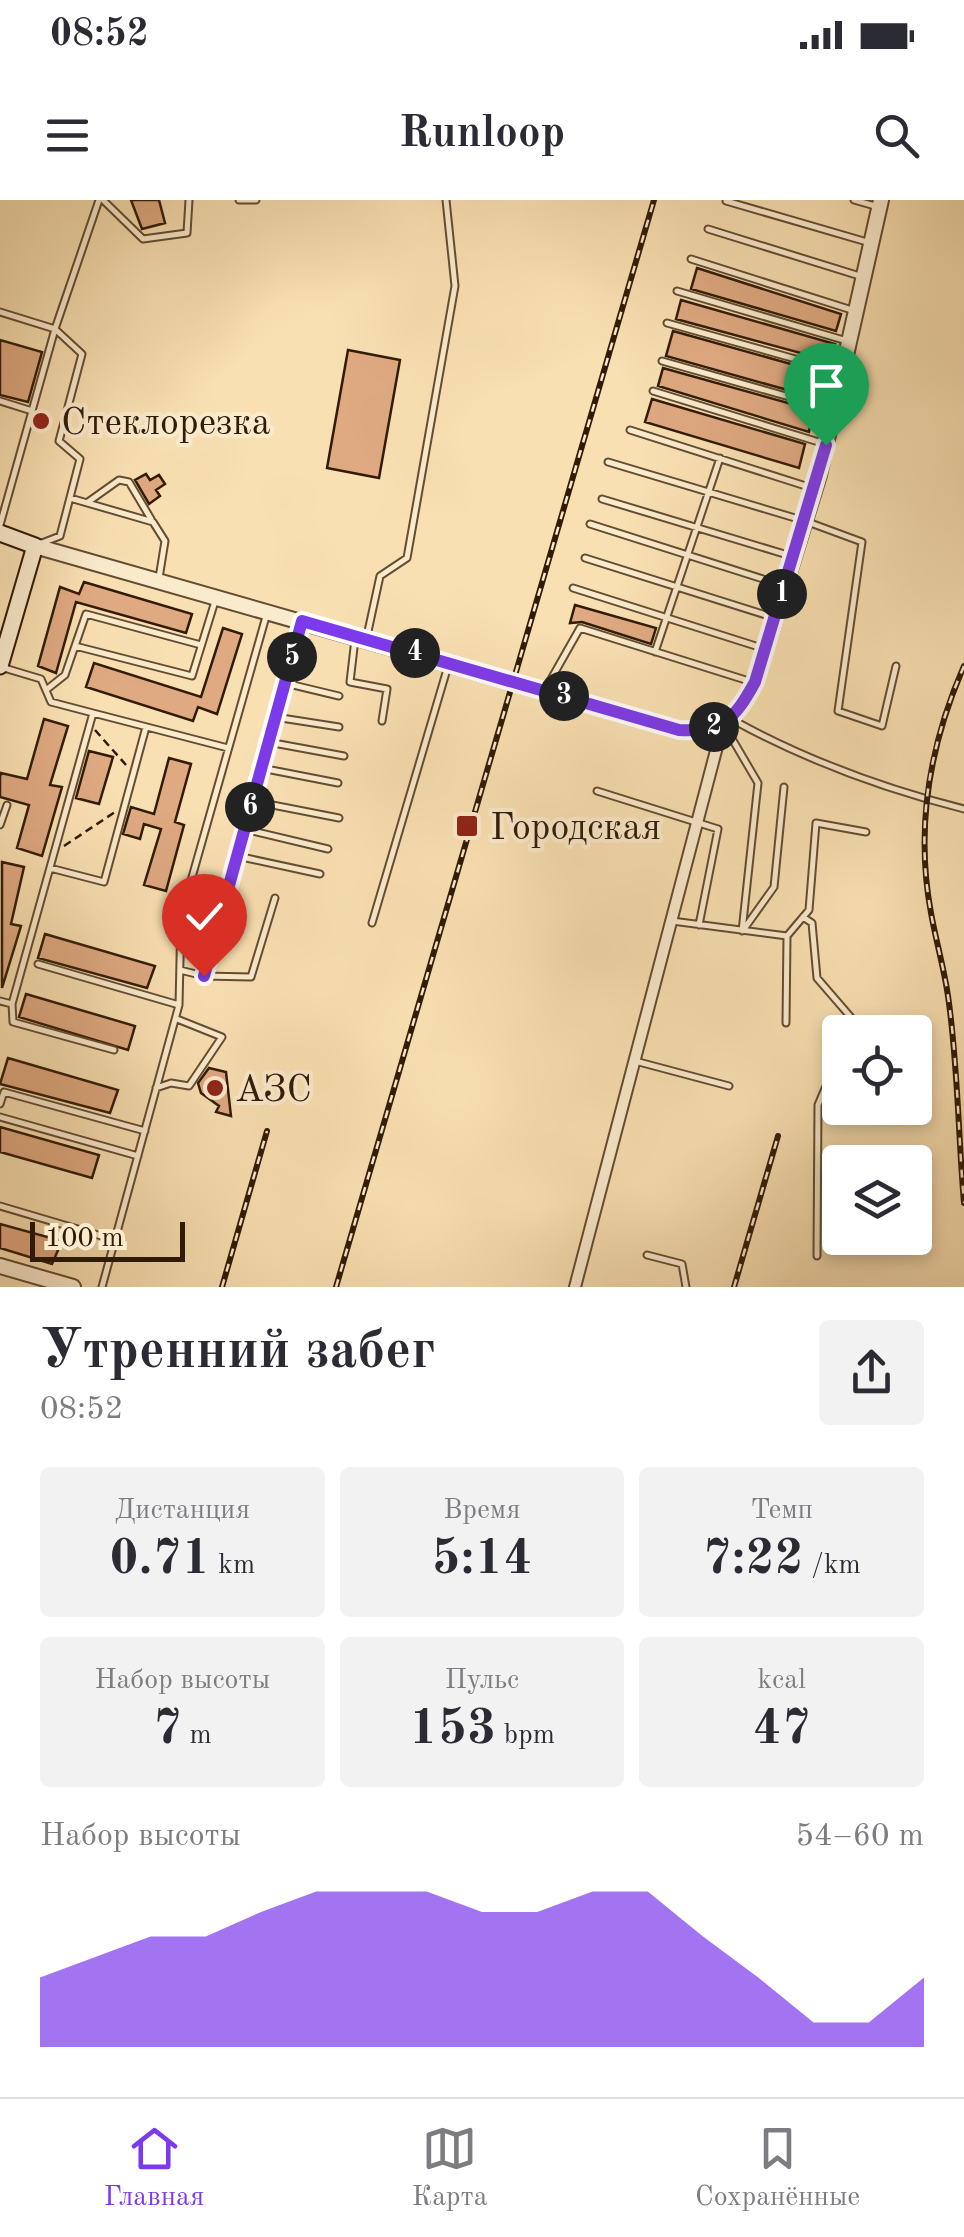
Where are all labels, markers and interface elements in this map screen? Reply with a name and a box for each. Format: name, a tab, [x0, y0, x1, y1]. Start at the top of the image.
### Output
text: 08:52	[50, 16, 149, 54]
icon: menu	[40, 108, 95, 163]
icon: search	[869, 108, 924, 163]
text: Runloop	[399, 112, 565, 157]
pin	[784, 343, 869, 446]
icon: arrive	[799, 358, 854, 413]
place label: Стеклорезка	[61, 405, 271, 443]
marker: Стеклорезка	[30, 410, 52, 432]
pin: 1	[757, 569, 807, 619]
text: 1	[774, 580, 790, 608]
pin: 4	[390, 628, 440, 678]
pin: 5	[267, 632, 317, 682]
text: 4	[407, 639, 423, 667]
text: 5	[284, 643, 300, 671]
pin: 3	[539, 671, 589, 721]
text: 3	[556, 682, 572, 710]
pin: 2	[689, 702, 739, 752]
text: 2	[706, 713, 722, 741]
pin: 6	[225, 782, 275, 832]
text: 6	[242, 793, 258, 821]
place label: Городская	[490, 810, 661, 848]
marker: Городская	[454, 813, 480, 839]
pin	[162, 874, 247, 977]
icon: check	[177, 889, 232, 944]
map controls	[822, 1015, 932, 1255]
button: locate	[822, 1015, 932, 1125]
place label: АЗС	[235, 1072, 312, 1110]
marker: АЗС	[204, 1077, 226, 1099]
button: layers	[822, 1145, 932, 1255]
scale bar	[30, 1217, 185, 1262]
text: 100 m	[45, 1225, 124, 1253]
button: share	[819, 1320, 924, 1425]
text: Утренний забег	[40, 1325, 436, 1380]
text: 08:52	[40, 1394, 123, 1426]
text: Дистанция	[115, 1497, 250, 1525]
text: Время	[443, 1497, 521, 1525]
text: Темп	[750, 1497, 813, 1525]
text: 0.71	[110, 1535, 211, 1585]
text: 5:14	[431, 1535, 532, 1585]
text: 7:22	[703, 1535, 804, 1585]
text: km	[211, 1552, 255, 1580]
text: /km	[804, 1552, 861, 1580]
text: Набор высоты	[94, 1667, 270, 1695]
text: Пульс	[445, 1667, 519, 1695]
text: kcal	[758, 1667, 806, 1695]
text: 7	[153, 1705, 182, 1755]
text: 153	[409, 1705, 496, 1755]
text: 47	[753, 1705, 811, 1755]
text: m	[182, 1722, 212, 1750]
text: bpm	[496, 1722, 555, 1750]
text: Набор высоты	[40, 1821, 241, 1853]
text: 54–60 m	[796, 1821, 924, 1853]
tab: Главная	[104, 2121, 204, 2216]
tab: Карта	[412, 2121, 488, 2216]
tab: Сохранённые	[695, 2121, 860, 2216]

